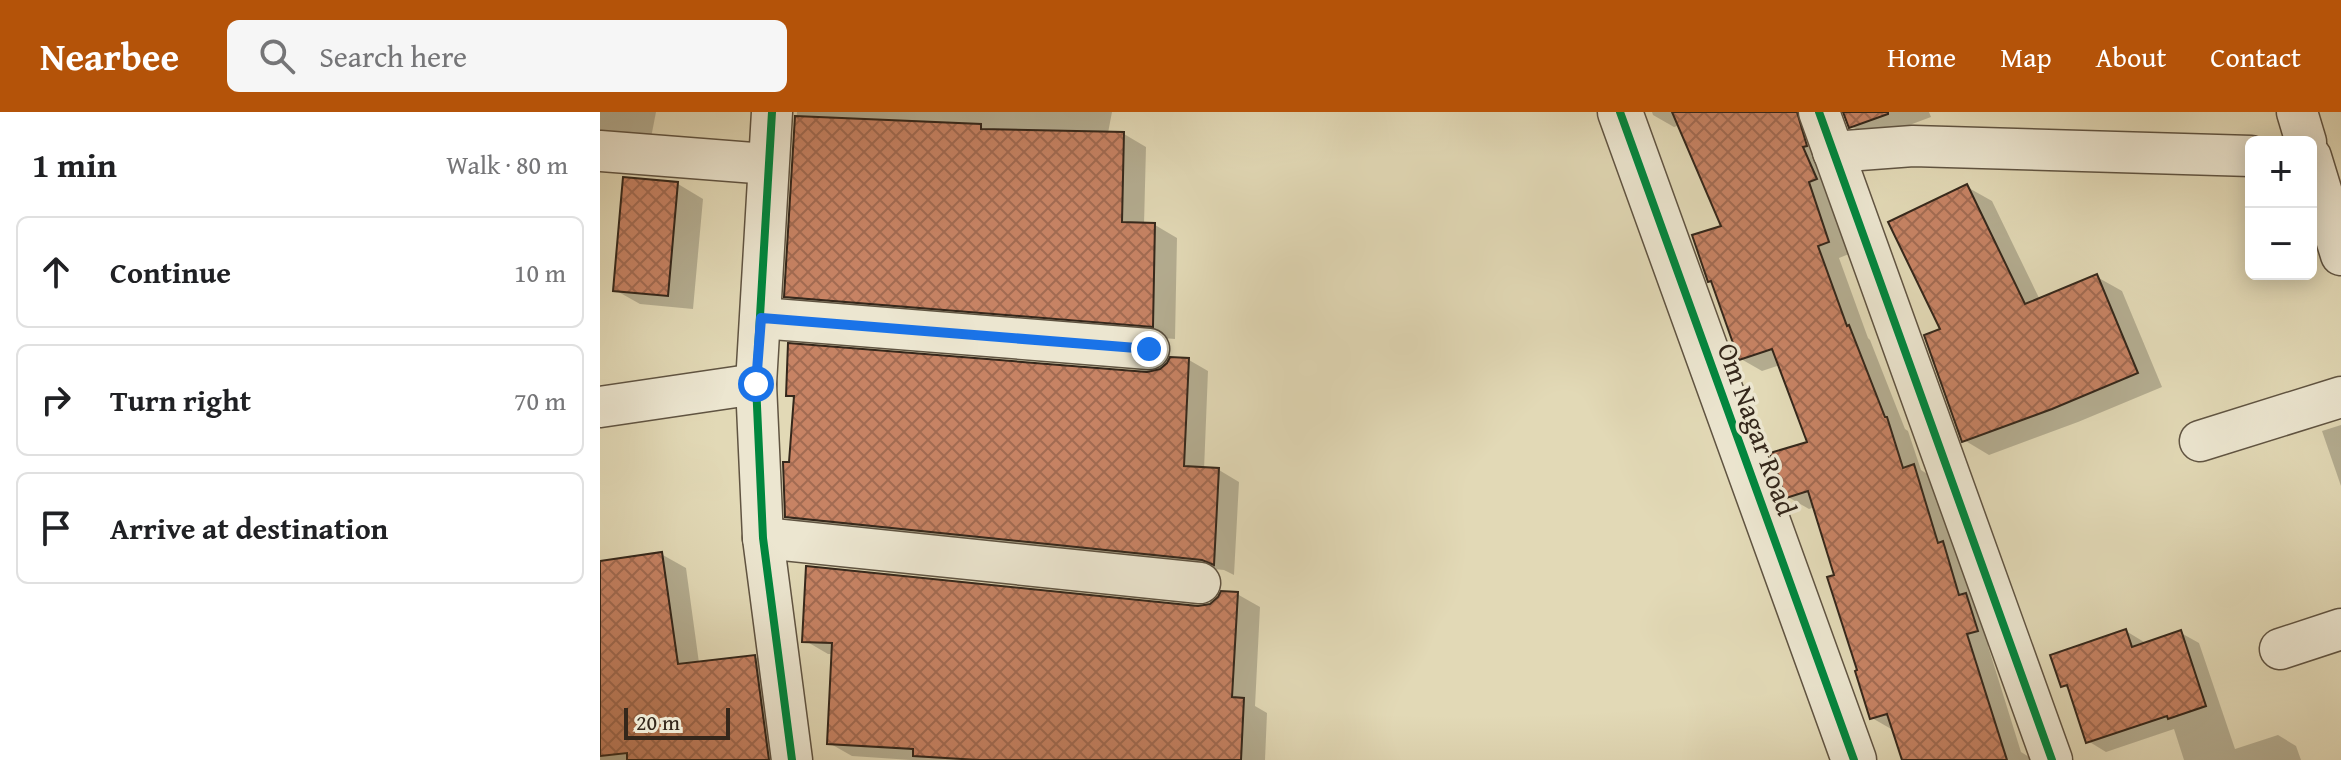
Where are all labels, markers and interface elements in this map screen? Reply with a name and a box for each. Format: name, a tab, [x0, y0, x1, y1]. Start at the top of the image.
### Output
search box	[227, 20, 787, 92]
text: Nearbee	[40, 28, 179, 84]
icon: search	[255, 34, 299, 78]
text: Search here	[319, 34, 467, 78]
text: Home	[1887, 36, 1956, 77]
text: Map	[2000, 36, 2052, 77]
text: About	[2096, 36, 2166, 77]
text: Contact	[2210, 36, 2301, 77]
map controls	[2245, 136, 2317, 280]
button: +	[2245, 136, 2317, 208]
text: 1 min	[32, 140, 117, 189]
text: Walk · 80 m	[446, 145, 568, 184]
button: −	[2245, 208, 2317, 280]
icon: ahead	[34, 250, 78, 294]
text: Continue	[110, 250, 231, 294]
text: 10 m	[514, 253, 566, 292]
route end	[1131, 331, 1167, 367]
street label: Om Nagar Road	[1708, 337, 1808, 521]
route start	[738, 366, 774, 402]
icon: right	[34, 378, 78, 422]
text: Turn right	[110, 378, 251, 422]
text: 70 m	[514, 381, 566, 420]
icon: arrive	[34, 506, 78, 550]
text: Arrive at destination	[110, 506, 388, 550]
scale bar	[624, 704, 730, 740]
text: 20 m	[636, 706, 680, 738]

